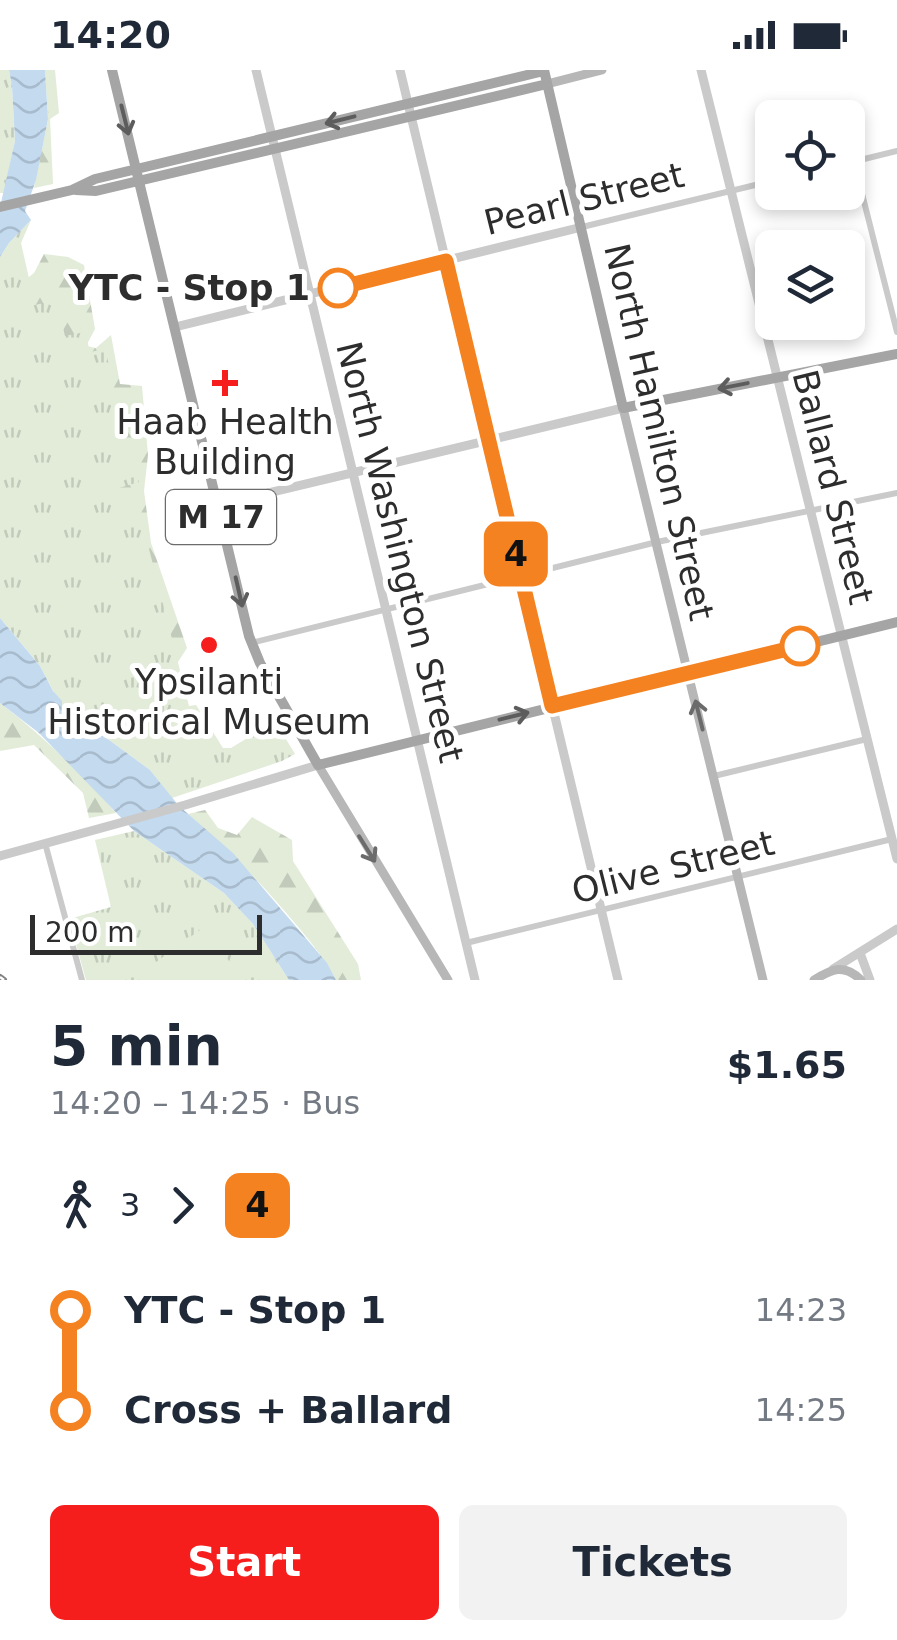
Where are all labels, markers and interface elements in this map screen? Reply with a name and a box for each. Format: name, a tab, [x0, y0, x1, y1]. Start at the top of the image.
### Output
text: 14:20	[50, 13, 171, 57]
map controls	[755, 100, 865, 340]
button: locate	[755, 100, 865, 210]
one-way arrow	[116, 104, 135, 135]
one-way arrow	[325, 112, 357, 130]
street label: Pearl Street	[480, 155, 688, 243]
button: layers	[755, 230, 865, 340]
street label: North Hamilton Street	[596, 240, 722, 624]
place label: YTC - Stop 1	[68, 268, 310, 308]
marker: YTC - Stop 1	[319, 269, 357, 307]
street label: North Washington Street	[328, 337, 472, 767]
street label: Ballard Street	[785, 366, 881, 608]
marker: Haab Health Building	[212, 370, 238, 396]
one-way arrow	[717, 377, 749, 396]
place label: Haab Health Building	[116, 402, 334, 482]
road number: M 17	[166, 490, 276, 544]
line badge: 4	[484, 522, 548, 586]
text: 4	[504, 534, 528, 574]
one-way arrow	[231, 575, 249, 607]
unlabelled marker	[781, 627, 819, 665]
marker: Ypsilanti Historical Museum	[198, 634, 220, 656]
place label: Ypsilanti Historical Museum	[47, 662, 371, 742]
one-way arrow	[689, 700, 707, 732]
one-way arrow	[497, 706, 529, 724]
street label: Olive Street	[568, 823, 778, 911]
one-way arrow	[357, 834, 377, 863]
scale bar	[30, 910, 262, 954]
text: 200 m	[45, 916, 135, 949]
text: 5 min	[50, 1014, 223, 1078]
text: $1.65	[727, 1043, 847, 1087]
text: 14:20 – 14:25 · Bus	[50, 1084, 360, 1122]
icon: walk	[50, 1178, 105, 1233]
icon: forward	[155, 1178, 210, 1233]
text: 4	[245, 1185, 270, 1225]
text: 3	[120, 1186, 140, 1224]
text: YTC - Stop 1	[124, 1288, 386, 1332]
text: 14:23	[755, 1291, 847, 1329]
text: Cross + Ballard	[124, 1388, 453, 1432]
text: 14:25	[755, 1391, 847, 1429]
button: Start	[50, 1505, 439, 1620]
button: Tickets	[459, 1505, 847, 1620]

